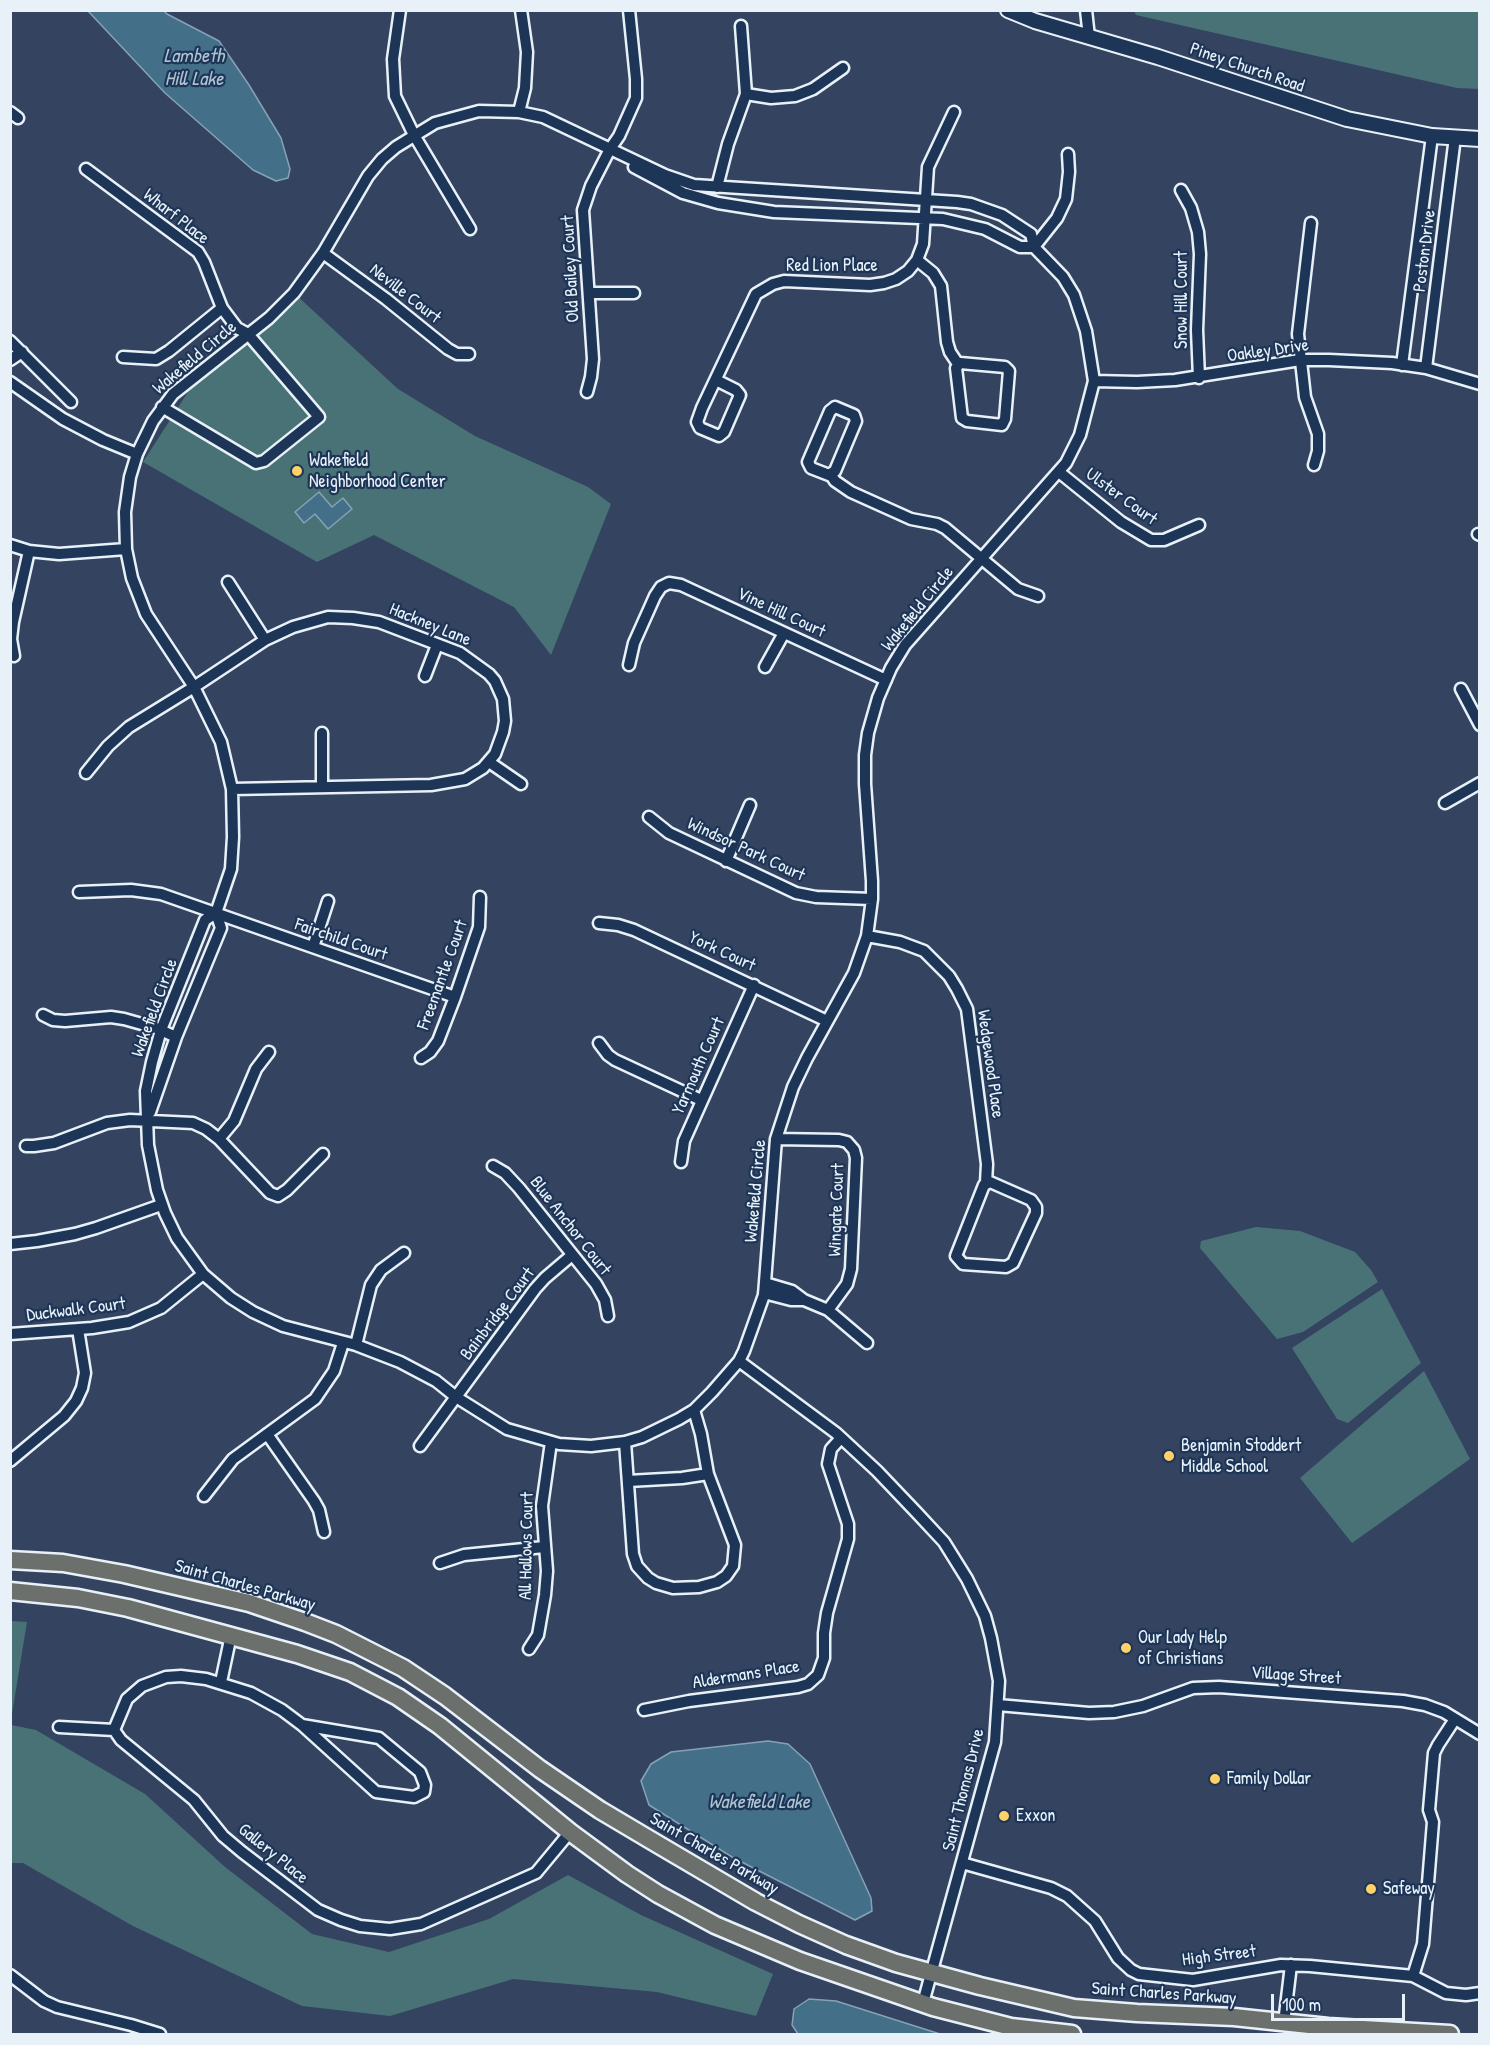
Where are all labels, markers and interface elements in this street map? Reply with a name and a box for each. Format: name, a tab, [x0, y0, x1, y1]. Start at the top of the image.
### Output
street label: Piney Church Road	[1187, 38, 1307, 98]
water label: Lambeth Hill Lake	[164, 45, 224, 92]
street label: Wharf Place	[139, 185, 213, 249]
street label: Poston Drive	[1409, 209, 1441, 293]
street label: Old Bailey Court	[557, 215, 585, 323]
street label: Snow Hill Court	[1171, 251, 1193, 349]
street label: Red Lion Place	[786, 255, 878, 277]
street label: Neville Court	[365, 259, 445, 329]
street label: Wakefield Circle	[149, 317, 241, 399]
street label: Oakley Drive	[1226, 335, 1310, 367]
place label: Wakefield Neighborhood Center	[309, 450, 446, 492]
marker: Wakefield Neighborhood Center	[290, 464, 304, 478]
street label: Ulster Court	[1081, 464, 1161, 530]
street label: Wakefield Circle	[877, 562, 959, 656]
street label: Vine Hill Court	[733, 583, 829, 643]
street label: Hackney Lane	[386, 599, 474, 651]
street label: Windsor Park Court	[684, 813, 808, 887]
street label: Fairchild Court	[292, 914, 390, 966]
street label: Freemantle Court	[413, 917, 473, 1033]
street label: York Court	[685, 927, 759, 977]
street label: Wakefield Circle	[127, 956, 183, 1060]
street label: Wedgewood Place	[972, 1008, 1008, 1120]
street label: Yarmouth Court	[668, 1014, 730, 1118]
street label: Wakefield Circle	[741, 1139, 771, 1243]
street label: Wingate Court	[825, 1163, 849, 1257]
street label: Blue Anchor Court	[525, 1172, 615, 1280]
street label: Bainbridge Court	[456, 1263, 540, 1365]
street label: Duckwalk Court	[25, 1293, 127, 1327]
place label: Benjamin Stoddert Middle School	[1181, 1435, 1301, 1478]
marker: Benjamin Stoddert Middle School	[1162, 1449, 1176, 1463]
street label: All Hallows Court	[515, 1492, 539, 1600]
street label: Saint Charles Parkway	[172, 1556, 318, 1616]
place label: Our Lady Help of Christians	[1138, 1627, 1227, 1670]
marker: Our Lady Help of Christians	[1119, 1641, 1133, 1655]
street label: Aldermans Place	[691, 1656, 801, 1694]
street label: Village Street	[1250, 1662, 1342, 1690]
street label: Saint Thomas Drive	[938, 1727, 990, 1853]
place label: Family Dollar	[1227, 1768, 1311, 1790]
marker: Family Dollar	[1208, 1772, 1222, 1786]
water label: Wakefield Lake	[708, 1791, 810, 1815]
place label: Exxon	[1016, 1805, 1055, 1827]
street label: Saint Charles Parkway	[646, 1808, 782, 1900]
marker: Exxon	[997, 1809, 1011, 1823]
street label: Gallery Place	[234, 1819, 312, 1889]
place label: Safeway	[1383, 1878, 1435, 1900]
marker: Safeway	[1364, 1882, 1378, 1896]
street label: High Street	[1181, 1941, 1257, 1971]
street label: Saint Charles Parkway	[1091, 1978, 1237, 2010]
scale bar	[1274, 1982, 1408, 2020]
text: 100 m	[1282, 1992, 1321, 2017]

